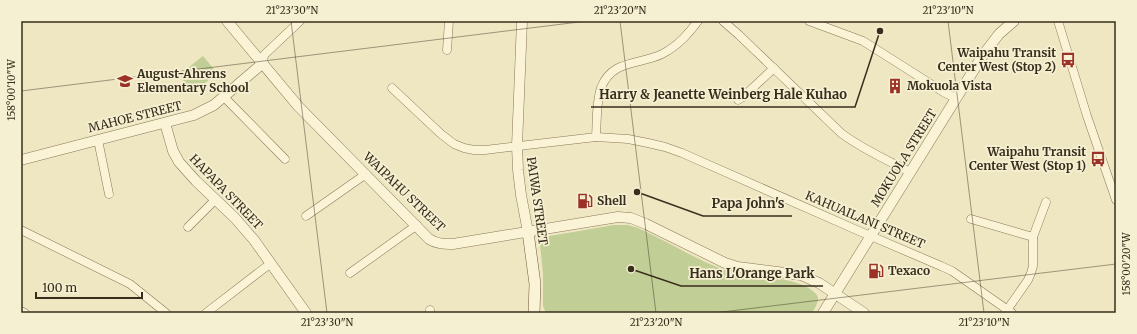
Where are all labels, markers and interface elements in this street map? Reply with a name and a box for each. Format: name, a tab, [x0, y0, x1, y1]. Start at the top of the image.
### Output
text: 21°23'30"N	[266, 4, 319, 17]
text: 21°23'20"N	[594, 4, 647, 17]
text: 21°23'10"N	[923, 4, 974, 17]
place label: Waipahu Transit Center West (Stop 2)	[938, 45, 1056, 74]
bus stop icon: Waipahu Transit Center West (Stop 2)	[1059, 51, 1077, 69]
text: 158°00'10"W	[5, 58, 18, 121]
place label: August-Ahrens Elementary School	[136, 66, 249, 95]
school or university icon: August-Ahrens Elementary School	[116, 72, 134, 90]
building icon: Mokuola Vista	[886, 77, 904, 95]
place label: Mokuola Vista	[907, 78, 992, 93]
callout: Harry & Jeanette Weinberg Hale Kuhao	[591, 82, 855, 107]
text: Harry & Jeanette Weinberg Hale Kuhao	[599, 86, 847, 103]
street label: MAHOE STREET	[86, 97, 184, 135]
street label: MOKUOLA STREET	[867, 106, 940, 209]
place label: Waipahu Transit Center West (Stop 1)	[969, 144, 1086, 173]
street label: WAIPAHU STREET	[360, 148, 449, 235]
bus stop icon: Waipahu Transit Center West (Stop 1)	[1089, 150, 1107, 168]
street label: HAPAPA STREET	[187, 151, 266, 233]
street label: PAIWA STREET	[524, 156, 551, 247]
street label: KAHUAILANI STREET	[803, 188, 928, 252]
callout: Papa John's	[703, 191, 792, 216]
fuel station icon: Shell	[576, 192, 594, 210]
place label: Shell	[597, 193, 627, 208]
text: Papa John's	[712, 195, 785, 212]
text: 158°00'20"W	[1120, 231, 1133, 296]
callout: Hans L'Orange Park	[681, 261, 823, 286]
fuel station icon: Texaco	[867, 262, 885, 280]
place label: Texaco	[888, 263, 930, 278]
text: Hans L'Orange Park	[689, 265, 815, 282]
scale bar	[36, 274, 142, 300]
text: 100 m	[42, 280, 77, 295]
text: 21°23'30"N	[301, 316, 354, 329]
text: 21°23'20"N	[630, 316, 683, 329]
text: 21°23'10"N	[959, 316, 1010, 329]

